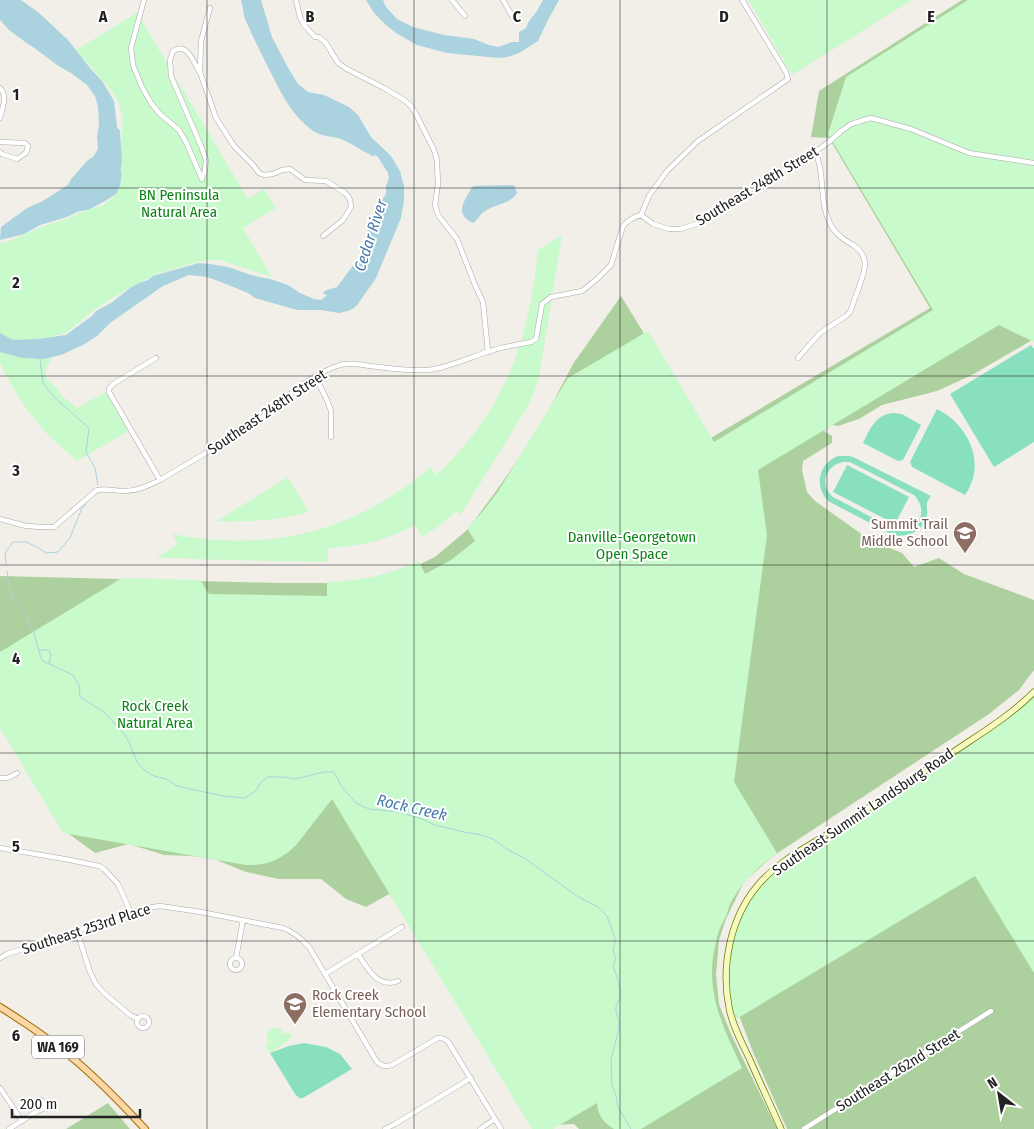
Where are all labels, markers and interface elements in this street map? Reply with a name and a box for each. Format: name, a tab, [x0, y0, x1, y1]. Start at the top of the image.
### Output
text: A	[98, 7, 108, 26]
text: B	[306, 7, 315, 26]
text: C	[513, 7, 522, 26]
text: D	[719, 7, 729, 26]
text: E	[927, 7, 935, 26]
text: 1	[13, 85, 19, 104]
street label: Southeast 248th Street	[693, 142, 822, 230]
park label: BN Peninsula Natural Area	[139, 186, 219, 221]
water label: Cedar River	[350, 197, 391, 273]
text: 2	[11, 273, 20, 292]
street label: Southeast 248th Street	[204, 365, 330, 459]
text: 3	[11, 461, 20, 480]
place label: Summit Trail Middle School	[861, 515, 948, 550]
school or university icon: Summit Trail Middle School	[952, 520, 978, 554]
park label: Danville-Georgetown Open Space	[568, 528, 696, 563]
text: 4	[12, 649, 20, 668]
park label: Rock Creek Natural Area	[117, 697, 193, 732]
street label: Southeast Summit Landsburg Road	[769, 745, 957, 879]
water label: Rock Creek	[375, 790, 449, 825]
text: 5	[12, 837, 20, 856]
street label: Southeast 253rd Place	[19, 900, 153, 958]
place label: Rock Creek Elementary School	[312, 986, 426, 1021]
school or university icon: Rock Creek Elementary School	[282, 991, 308, 1025]
street label: Southeast 262nd Street	[833, 1025, 963, 1115]
text: 6	[12, 1026, 20, 1045]
road number: WA 169	[32, 1036, 84, 1058]
north arrow	[974, 1069, 1024, 1119]
text: N	[985, 1074, 1001, 1093]
scale bar	[12, 1086, 140, 1118]
text: 200 m	[20, 1095, 57, 1113]

